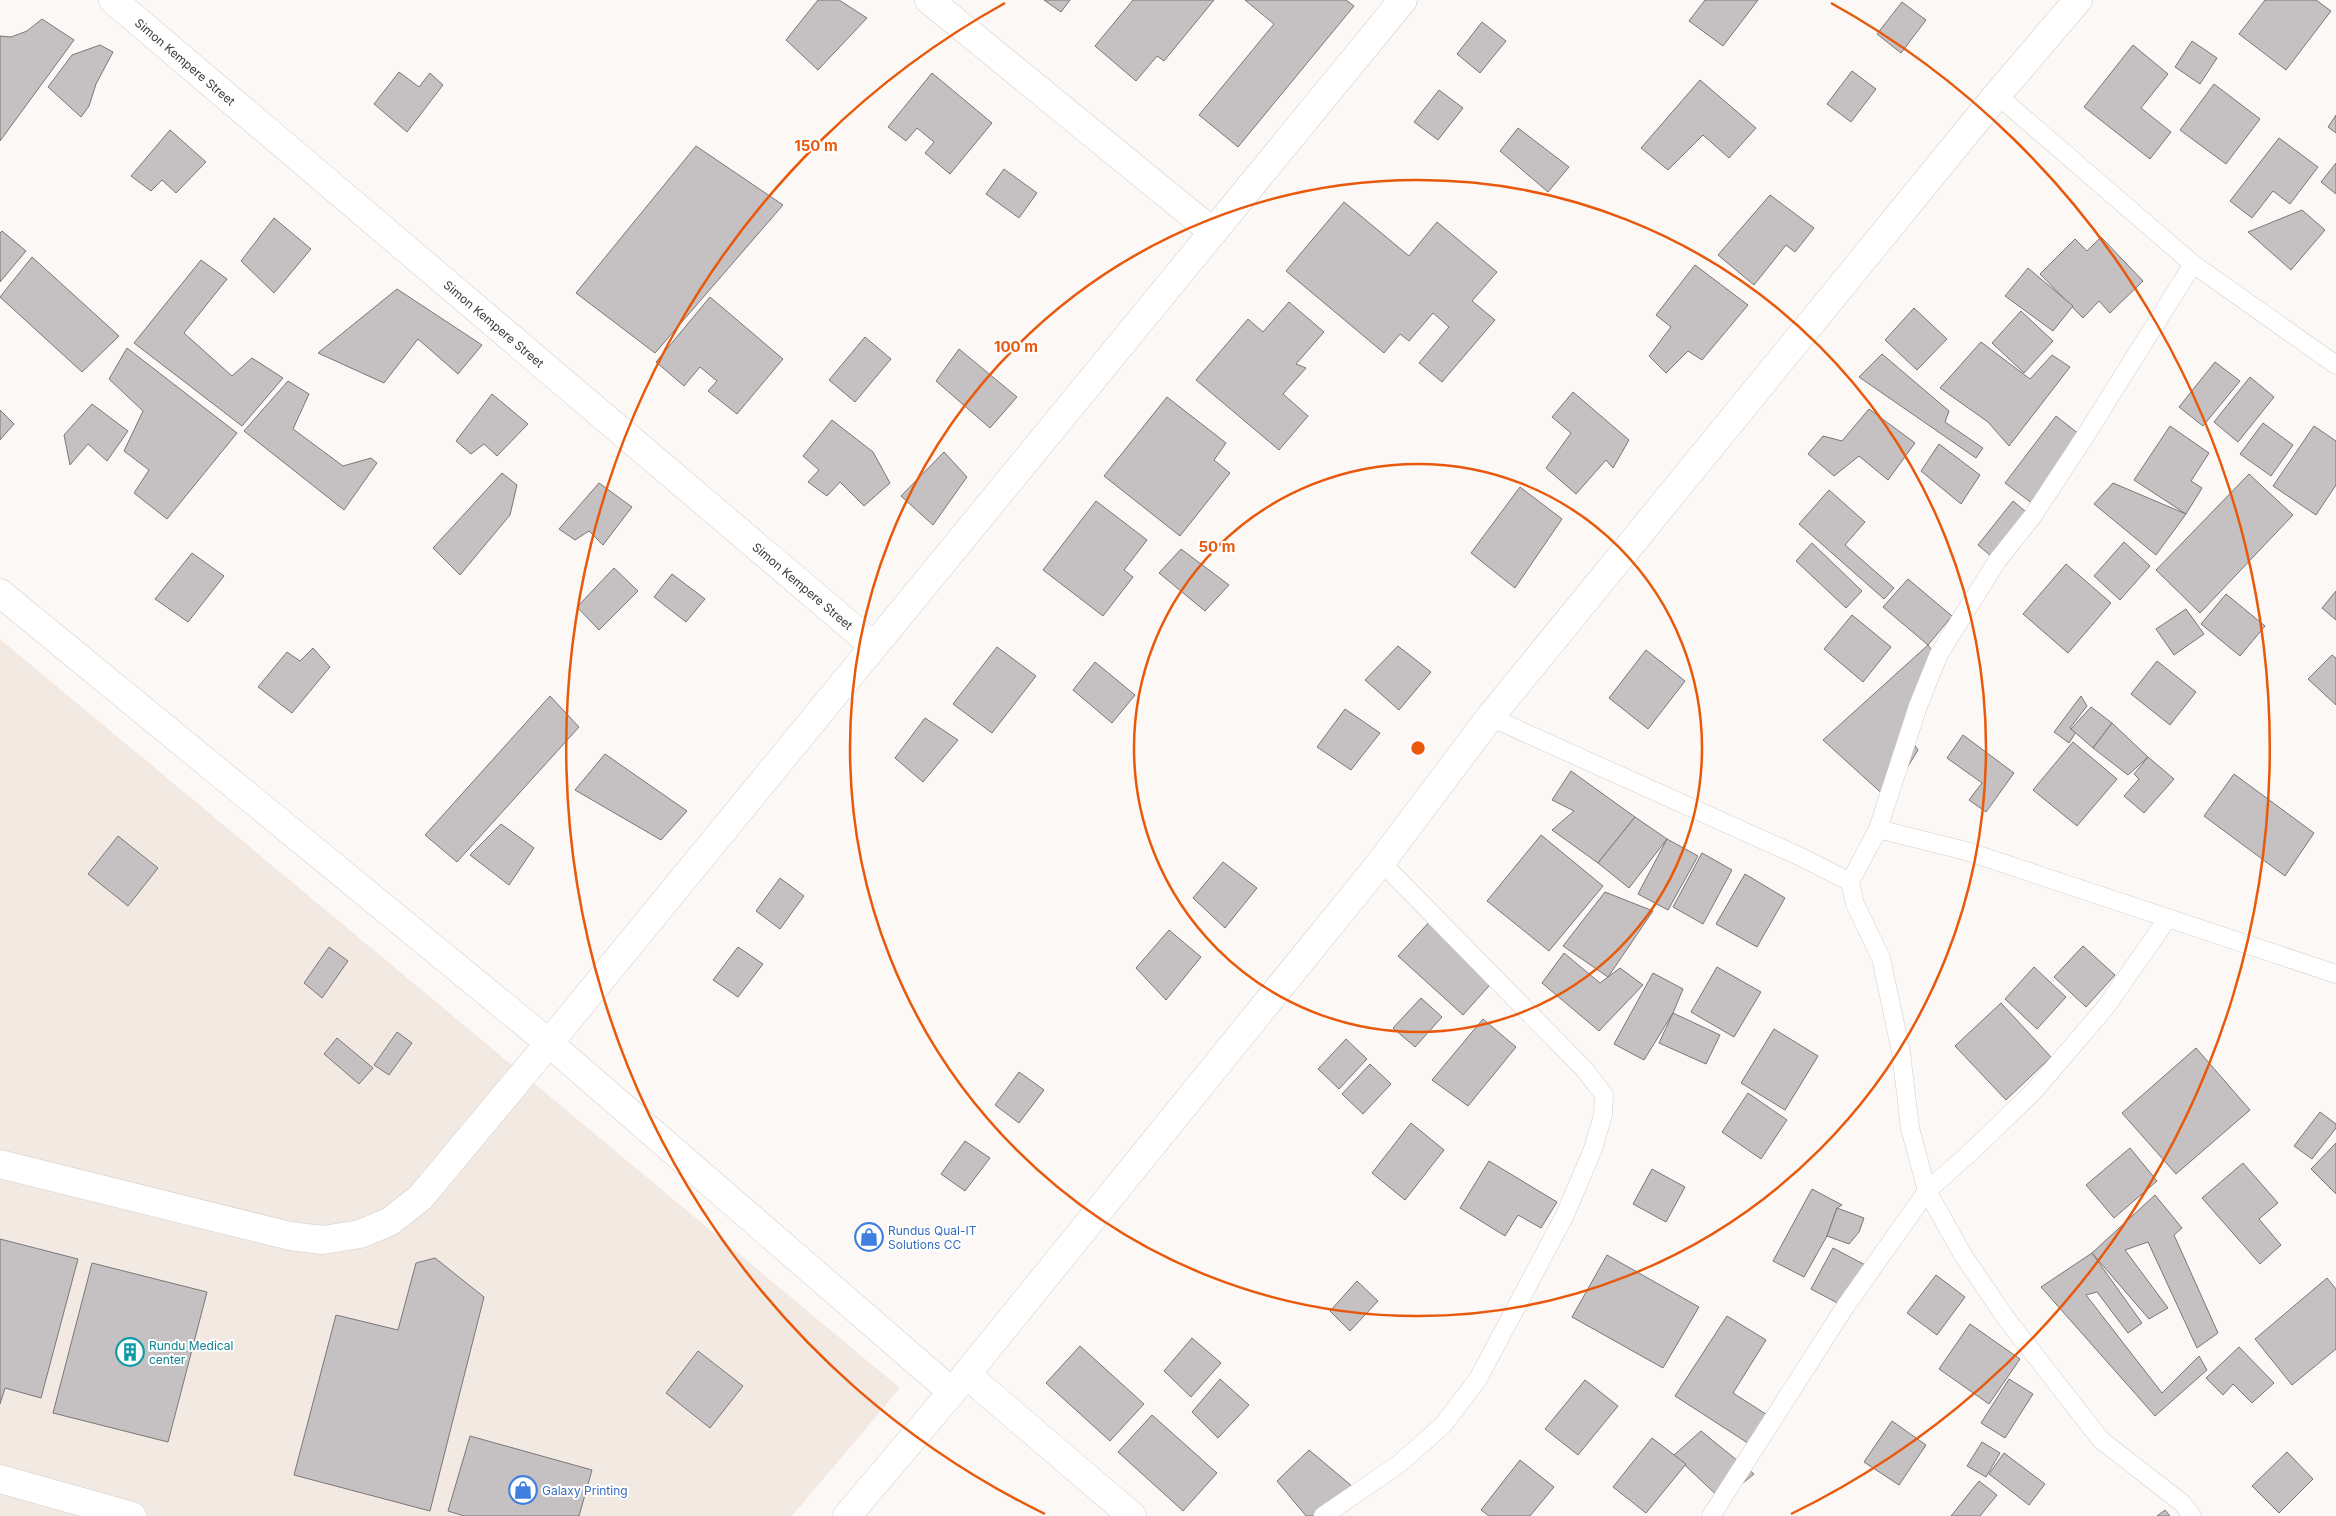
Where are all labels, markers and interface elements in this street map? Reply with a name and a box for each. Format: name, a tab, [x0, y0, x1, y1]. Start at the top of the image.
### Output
street label: Simon Kempere Street	[132, 15, 239, 108]
text: 150 m	[794, 136, 838, 155]
street label: Simon Kempere Street	[441, 277, 547, 370]
text: 100 m	[994, 337, 1038, 356]
text: 50 m	[1199, 537, 1235, 556]
street label: Simon Kempere Street	[750, 539, 856, 632]
centre of rings	[1409, 739, 1427, 757]
shop icon: Rundus Qual-IT Solutions CC	[854, 1222, 884, 1252]
place label: Rundus Qual-IT Solutions CC	[888, 1223, 977, 1252]
building icon: Rundu Medical center	[115, 1337, 145, 1367]
place label: Rundu Medical center	[149, 1338, 233, 1367]
shop icon: Galaxy Printing	[508, 1475, 538, 1505]
place label: Galaxy Printing	[542, 1483, 628, 1498]

